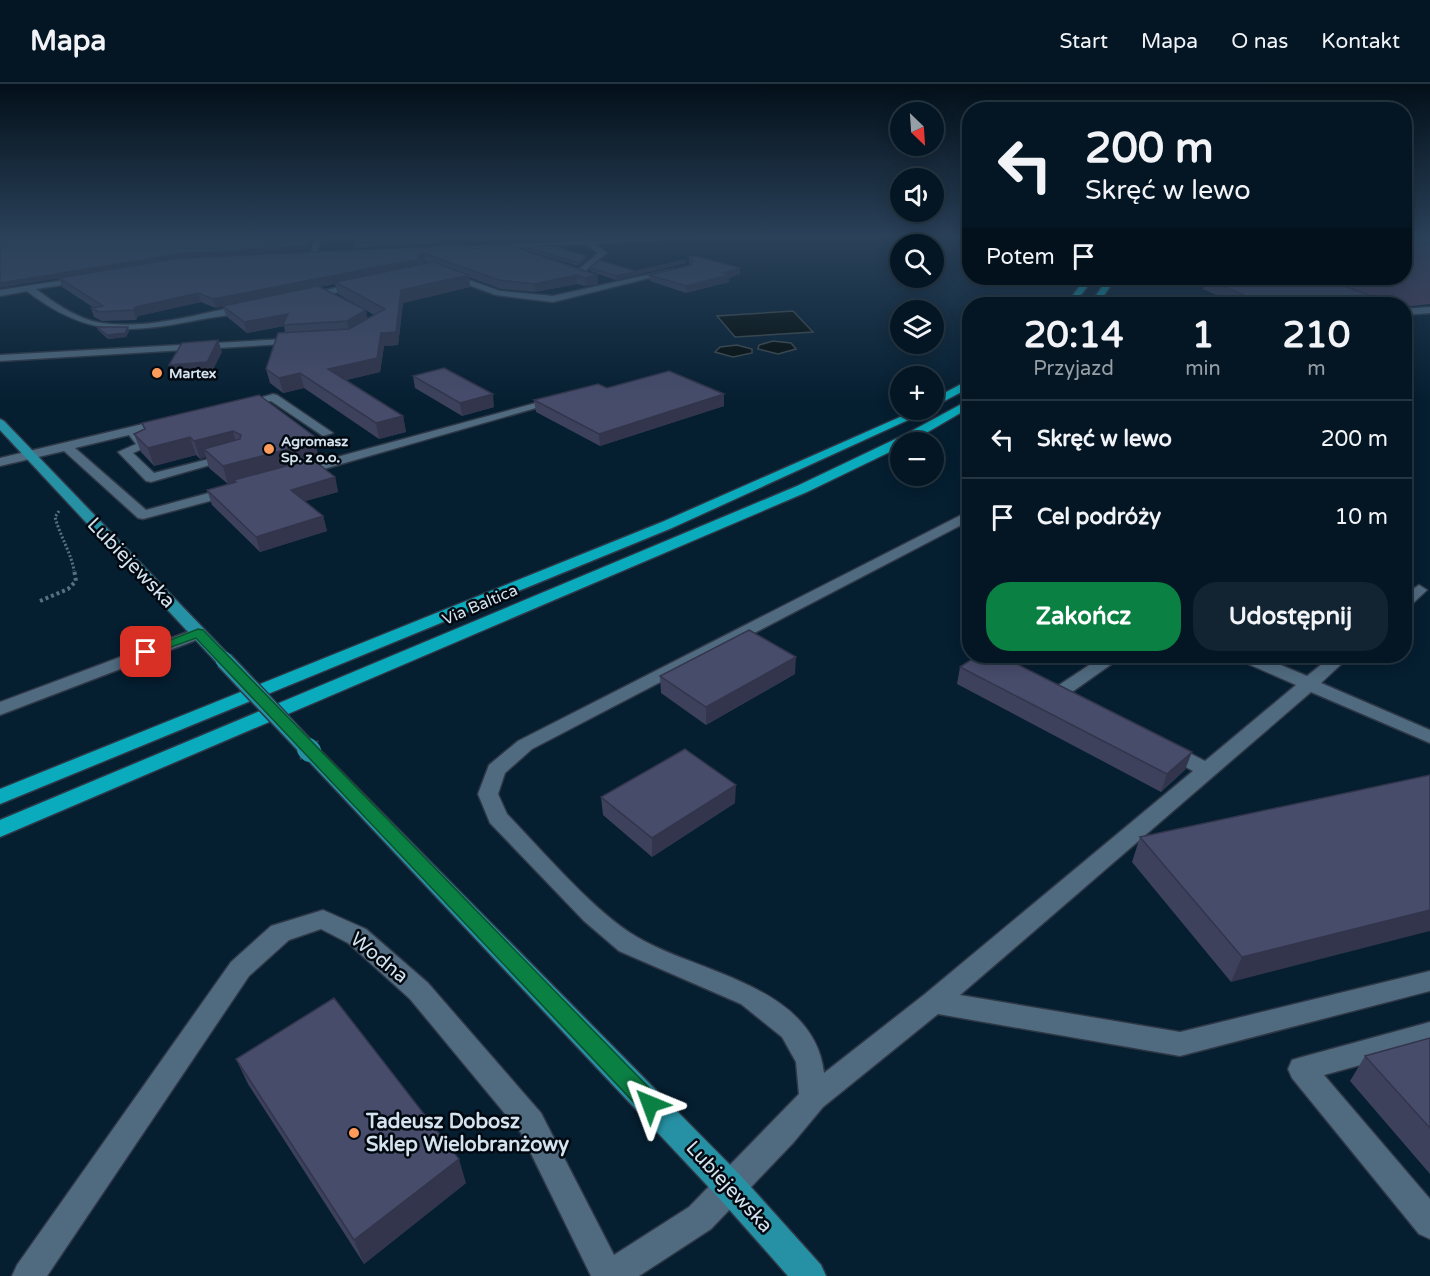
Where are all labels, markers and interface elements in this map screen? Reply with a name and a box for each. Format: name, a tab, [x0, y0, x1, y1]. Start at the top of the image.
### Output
text: Mapa	[30, 24, 106, 58]
text: Start	[1060, 29, 1108, 54]
text: Mapa	[1141, 29, 1198, 54]
text: O nas	[1231, 29, 1288, 54]
text: Kontakt	[1321, 29, 1400, 54]
north arrow	[890, 102, 944, 156]
map controls	[890, 102, 944, 486]
text: 200 m	[1085, 123, 1214, 174]
icon: left	[986, 126, 1064, 204]
button: sound	[890, 168, 944, 222]
text: Skręć w lewo	[1085, 174, 1251, 207]
button: search	[890, 234, 944, 288]
icon: arrive	[1067, 240, 1100, 273]
text: Potem	[986, 244, 1055, 270]
button: layers	[890, 300, 944, 354]
text: 20:14	[1024, 314, 1124, 357]
text: 1	[1192, 314, 1214, 357]
text: 210	[1282, 314, 1350, 357]
text: Przyjazd	[1033, 357, 1114, 381]
text: min	[1185, 357, 1221, 381]
text: m	[1307, 357, 1326, 381]
place label: Martex	[169, 365, 217, 382]
marker: Martex	[150, 366, 164, 380]
button: +	[890, 366, 944, 420]
icon: left	[986, 423, 1019, 456]
text: Skręć w lewo	[1037, 426, 1172, 452]
text: 200 m	[1321, 426, 1388, 452]
button: −	[890, 432, 944, 486]
place label: Agromasz Sp. z o.o.	[281, 433, 348, 466]
marker: Agromasz Sp. z o.o.	[262, 442, 276, 456]
icon: arrive	[986, 501, 1019, 534]
text: Cel podróży	[1037, 504, 1161, 530]
text: 10 m	[1334, 504, 1388, 530]
street label: Lubiejewska	[82, 513, 180, 613]
street label: Via Baltica	[439, 580, 521, 630]
button: Zakończ	[986, 582, 1181, 651]
button: Udostępnij	[1193, 582, 1388, 651]
pin	[120, 626, 171, 677]
icon: arrive	[129, 635, 162, 668]
street label: Wodna	[345, 927, 413, 989]
position arrow	[618, 1072, 682, 1136]
place label: Tadeusz Dobosz Sklep Wielobranżowy	[365, 1110, 569, 1157]
marker: Tadeusz Dobosz Sklep Wielobranżowy	[347, 1126, 361, 1140]
street label: Lubiejewska	[681, 1136, 777, 1238]

